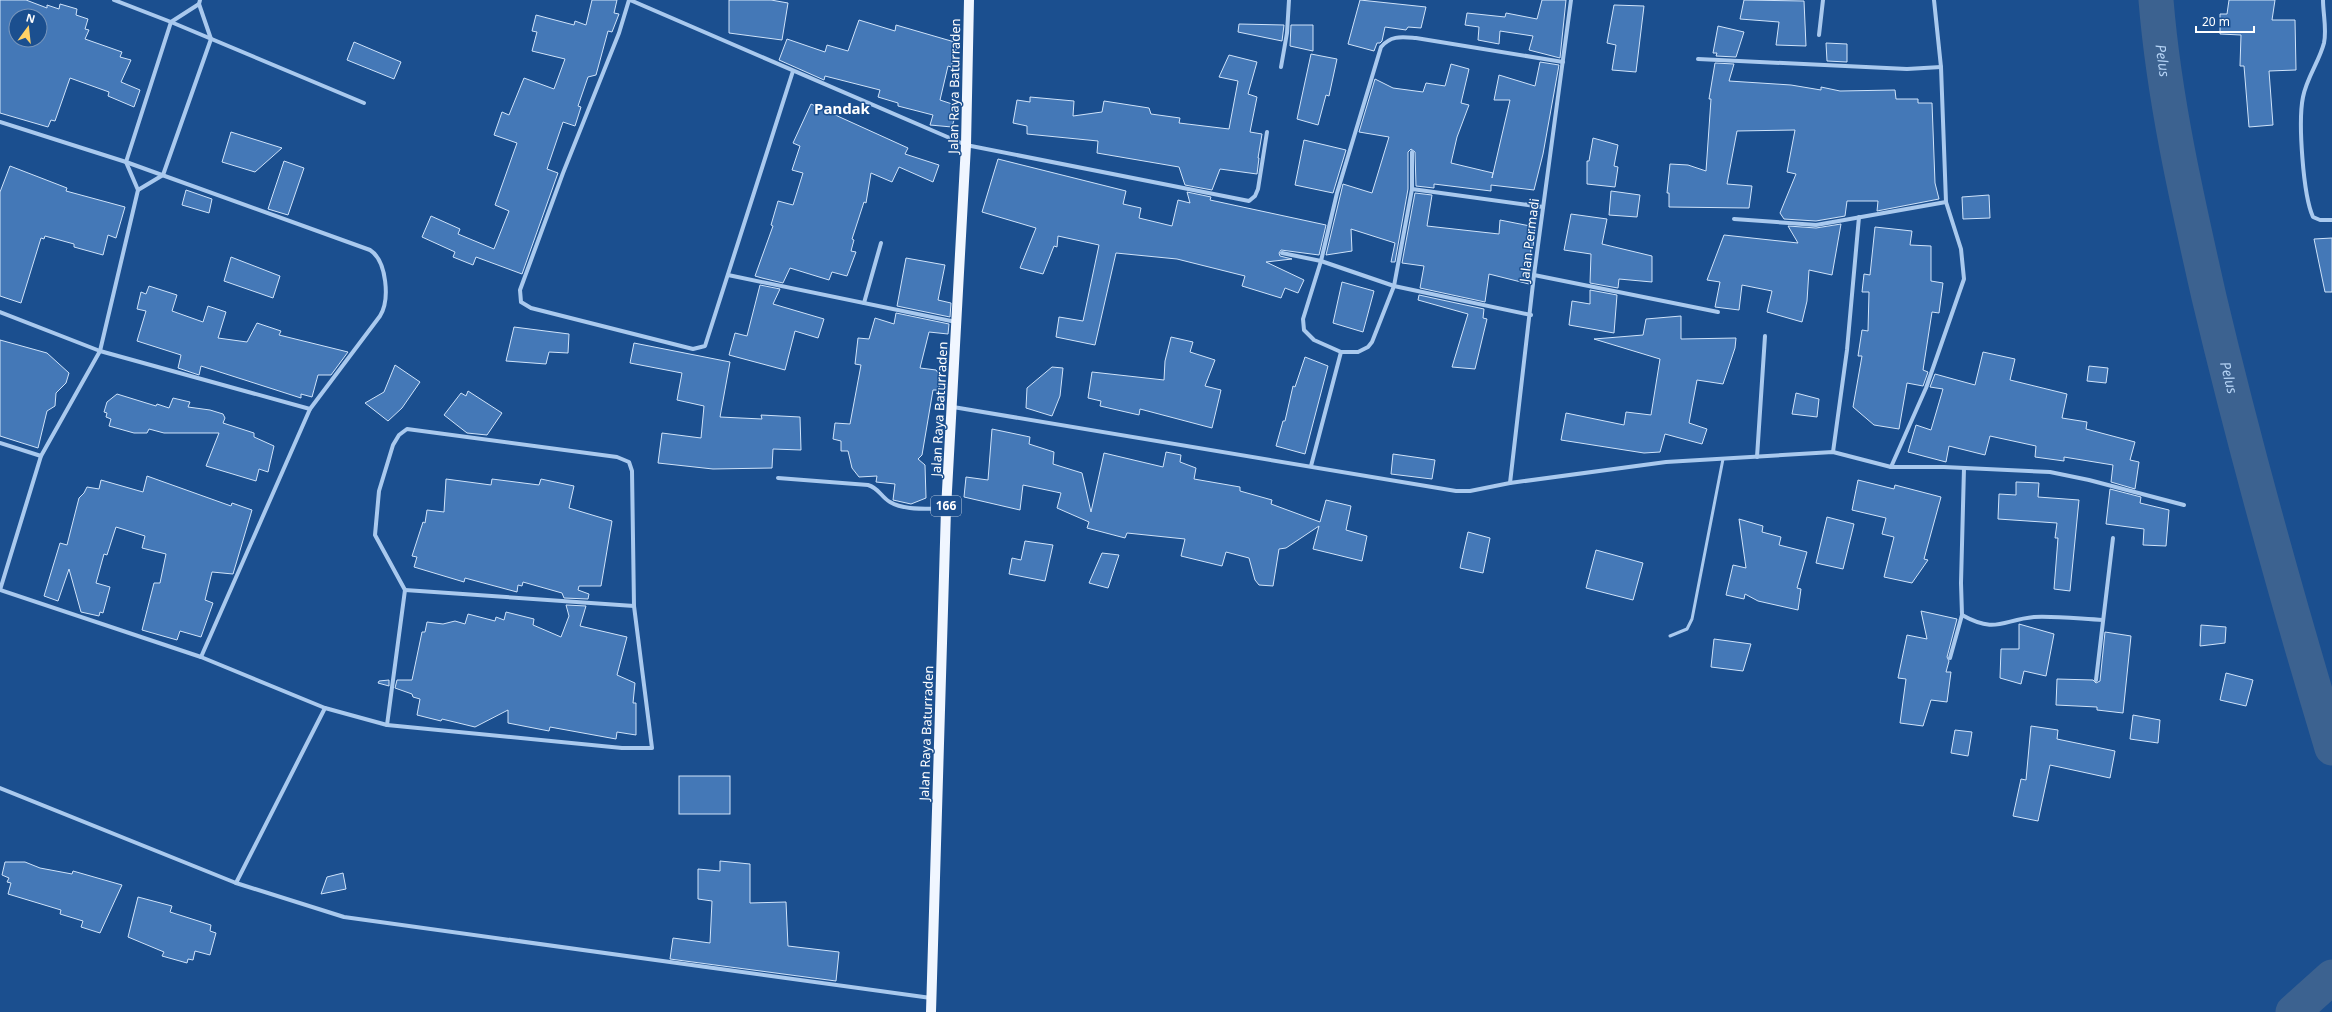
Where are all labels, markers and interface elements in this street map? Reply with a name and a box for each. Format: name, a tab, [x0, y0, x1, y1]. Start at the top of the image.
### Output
north arrow	[8, 8, 48, 48]
scale bar	[2196, 8, 2254, 34]
text: N	[24, 9, 37, 26]
text: 20 m	[2202, 13, 2230, 30]
street label: Jalan Raya Baturraden	[944, 18, 964, 156]
water label: Pelus	[2152, 43, 2175, 78]
district label: Pandak	[814, 98, 871, 118]
street label: Jalan Permadi	[1515, 197, 1543, 285]
street label: Jalan Raya Baturraden	[926, 341, 952, 479]
water label: Pelus	[2216, 359, 2242, 396]
road number: 166	[931, 496, 961, 516]
street label: Jalan Raya Baturraden	[915, 665, 937, 803]

